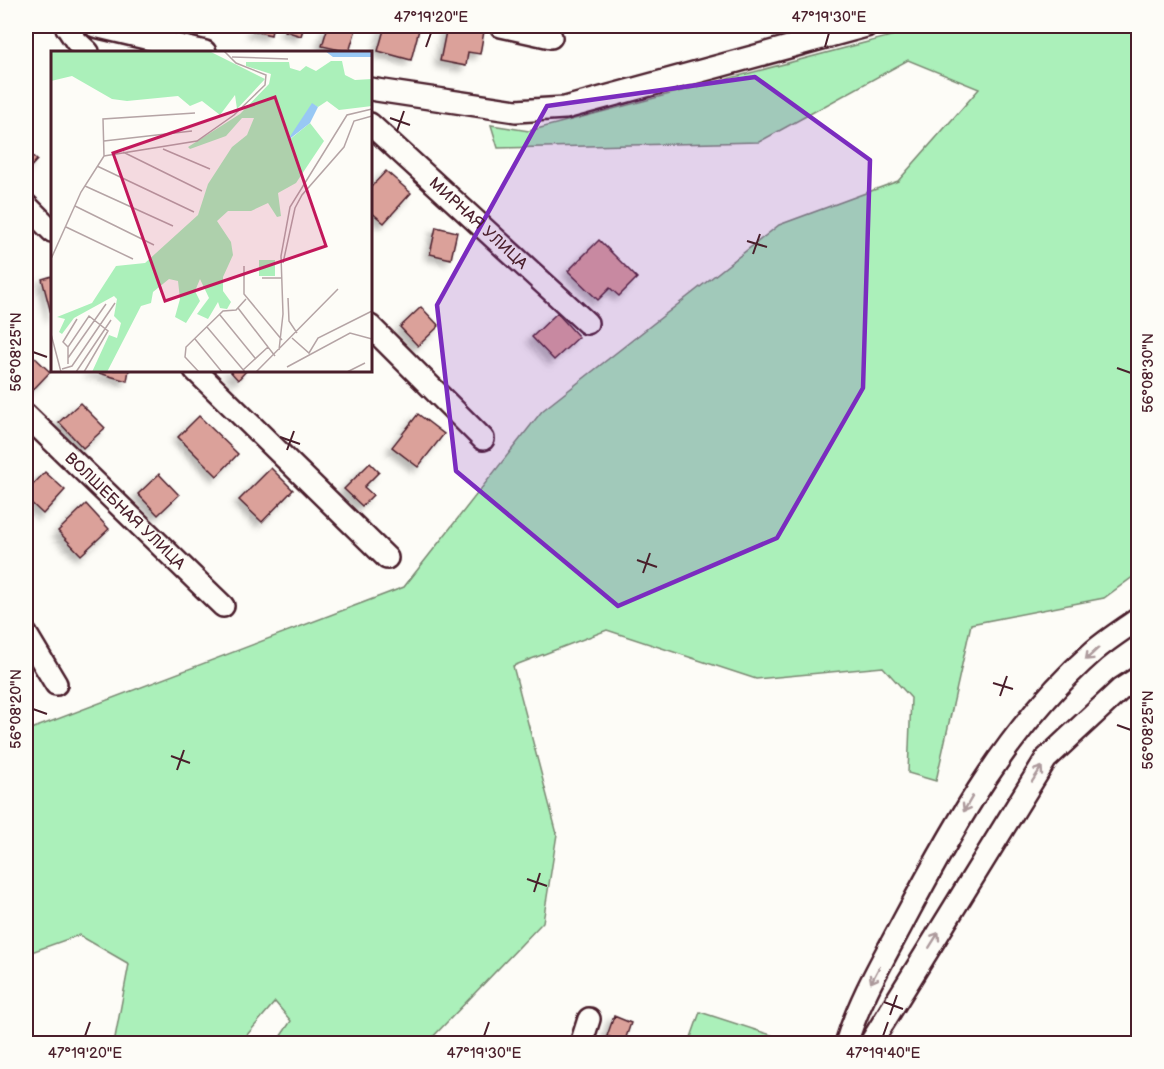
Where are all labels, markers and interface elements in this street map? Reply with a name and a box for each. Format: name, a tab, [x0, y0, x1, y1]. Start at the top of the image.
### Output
text: 47°19'20"E	[394, 8, 468, 27]
text: 47°19'30"E	[792, 8, 867, 27]
inset map	[51, 51, 372, 372]
street label: МИРНАЯ УЛИЦА	[425, 173, 532, 273]
text: 56°08'25"N	[7, 312, 26, 392]
text: 56°08'30"N	[1139, 333, 1158, 413]
street label: ВОЛШЕБНАЯ УЛИЦА	[61, 449, 189, 574]
one-way arrow	[1085, 647, 1100, 661]
text: 56°08'20"N	[7, 669, 26, 749]
text: 56°08'25"N	[1139, 690, 1158, 770]
one-way arrow	[1031, 766, 1043, 783]
one-way arrow	[962, 795, 974, 812]
one-way arrow	[928, 932, 940, 949]
one-way arrow	[869, 966, 880, 984]
text: 47°19'20"E	[48, 1044, 122, 1063]
text: 47°19'30"E	[447, 1044, 522, 1063]
text: 47°19'40"E	[846, 1044, 920, 1063]

